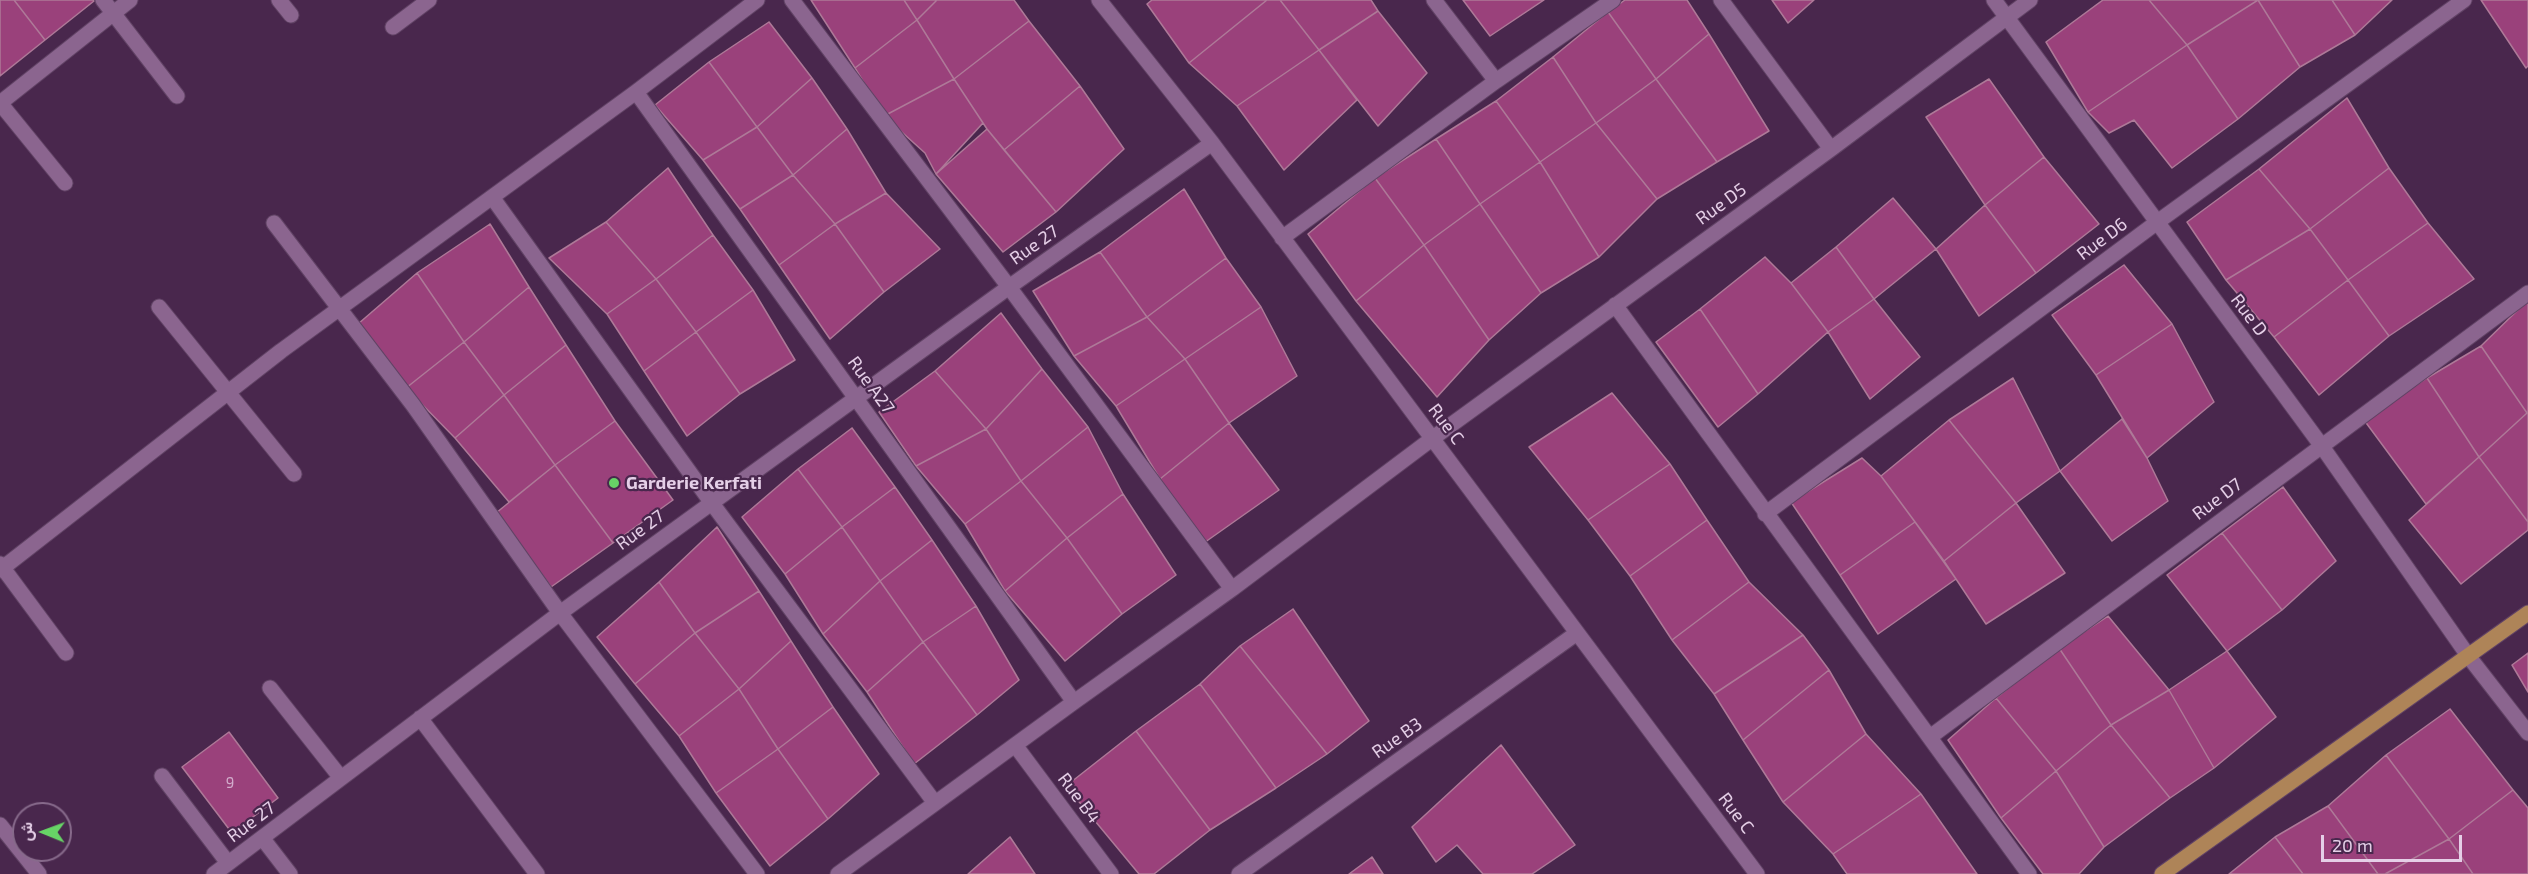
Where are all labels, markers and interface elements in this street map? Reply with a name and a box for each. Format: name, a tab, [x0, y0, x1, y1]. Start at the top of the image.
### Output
street label: Rue D5	[1692, 179, 1750, 229]
street label: Rue D6	[2073, 213, 2131, 265]
street label: Rue 27	[1006, 221, 1062, 269]
street label: Rue D	[2226, 290, 2272, 340]
street label: Rue A27	[843, 352, 899, 418]
street label: Rue C	[1424, 399, 1468, 449]
place label: Garderie Kerfati	[626, 472, 762, 494]
street label: Rue D7	[2188, 473, 2246, 525]
marker: Garderie Kerfati	[607, 476, 621, 490]
street label: Rue 27	[612, 505, 668, 555]
street label: Rue B3	[1368, 713, 1426, 763]
street label: Rue B4	[1053, 769, 1105, 827]
house number: 9	[226, 774, 234, 792]
street label: Rue C	[1714, 788, 1758, 838]
street label: Rue 27	[223, 797, 279, 847]
north arrow	[12, 802, 72, 862]
text: ش	[16, 822, 35, 842]
scale bar	[2324, 823, 2465, 861]
text: 20 m	[2332, 834, 2373, 856]

